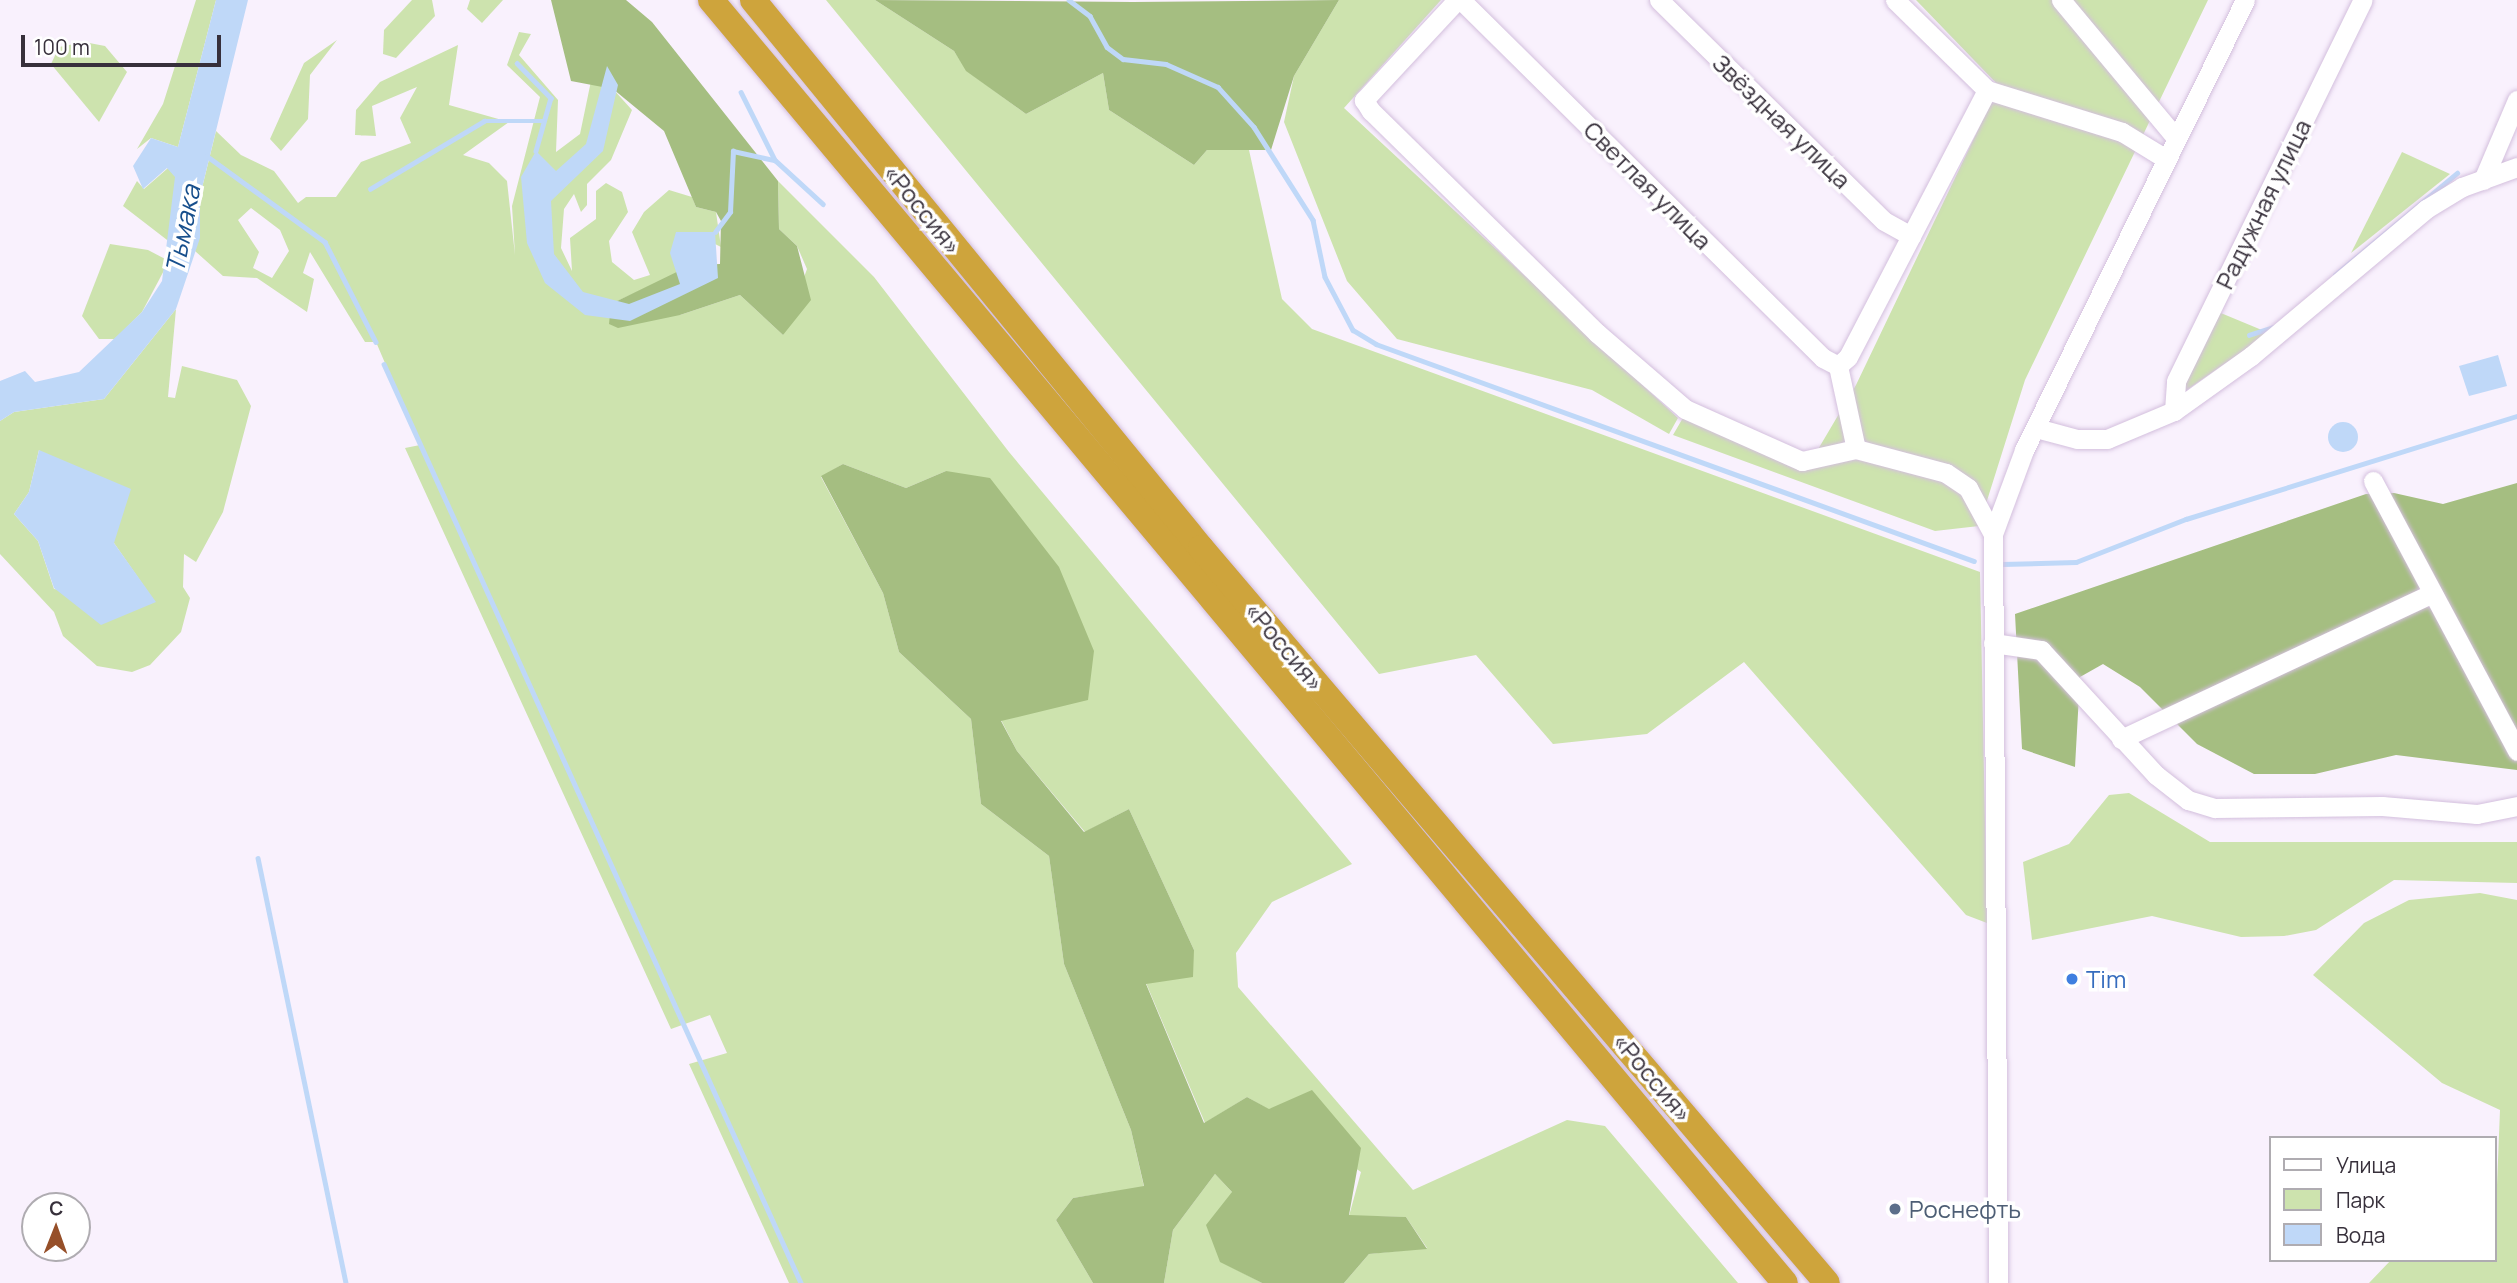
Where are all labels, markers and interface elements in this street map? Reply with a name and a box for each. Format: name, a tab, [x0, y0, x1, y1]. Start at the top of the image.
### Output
scale bar	[24, 21, 224, 65]
text: 100 m	[34, 33, 90, 61]
street label: Звёздная улица	[1707, 48, 1857, 194]
street label: Светлая улица	[1578, 115, 1718, 255]
street label: Радужная улица	[2210, 115, 2316, 293]
street label: «Россия»	[878, 158, 968, 260]
water label: Тьмака	[159, 182, 207, 276]
street label: «Россия»	[1239, 596, 1331, 696]
place label: Tim	[2086, 965, 2126, 993]
marker: Tim	[2064, 971, 2080, 987]
street label: «Россия»	[1607, 1027, 1699, 1127]
legend	[2268, 1136, 2496, 1262]
text: Улица	[2336, 1151, 2396, 1179]
text: Парк	[2336, 1186, 2385, 1214]
north arrow	[21, 1192, 91, 1262]
text: С	[49, 1195, 64, 1221]
place label: Роснефть	[1909, 1195, 2021, 1223]
marker: Роснефть	[1887, 1201, 1903, 1217]
text: Вода	[2336, 1221, 2386, 1249]

